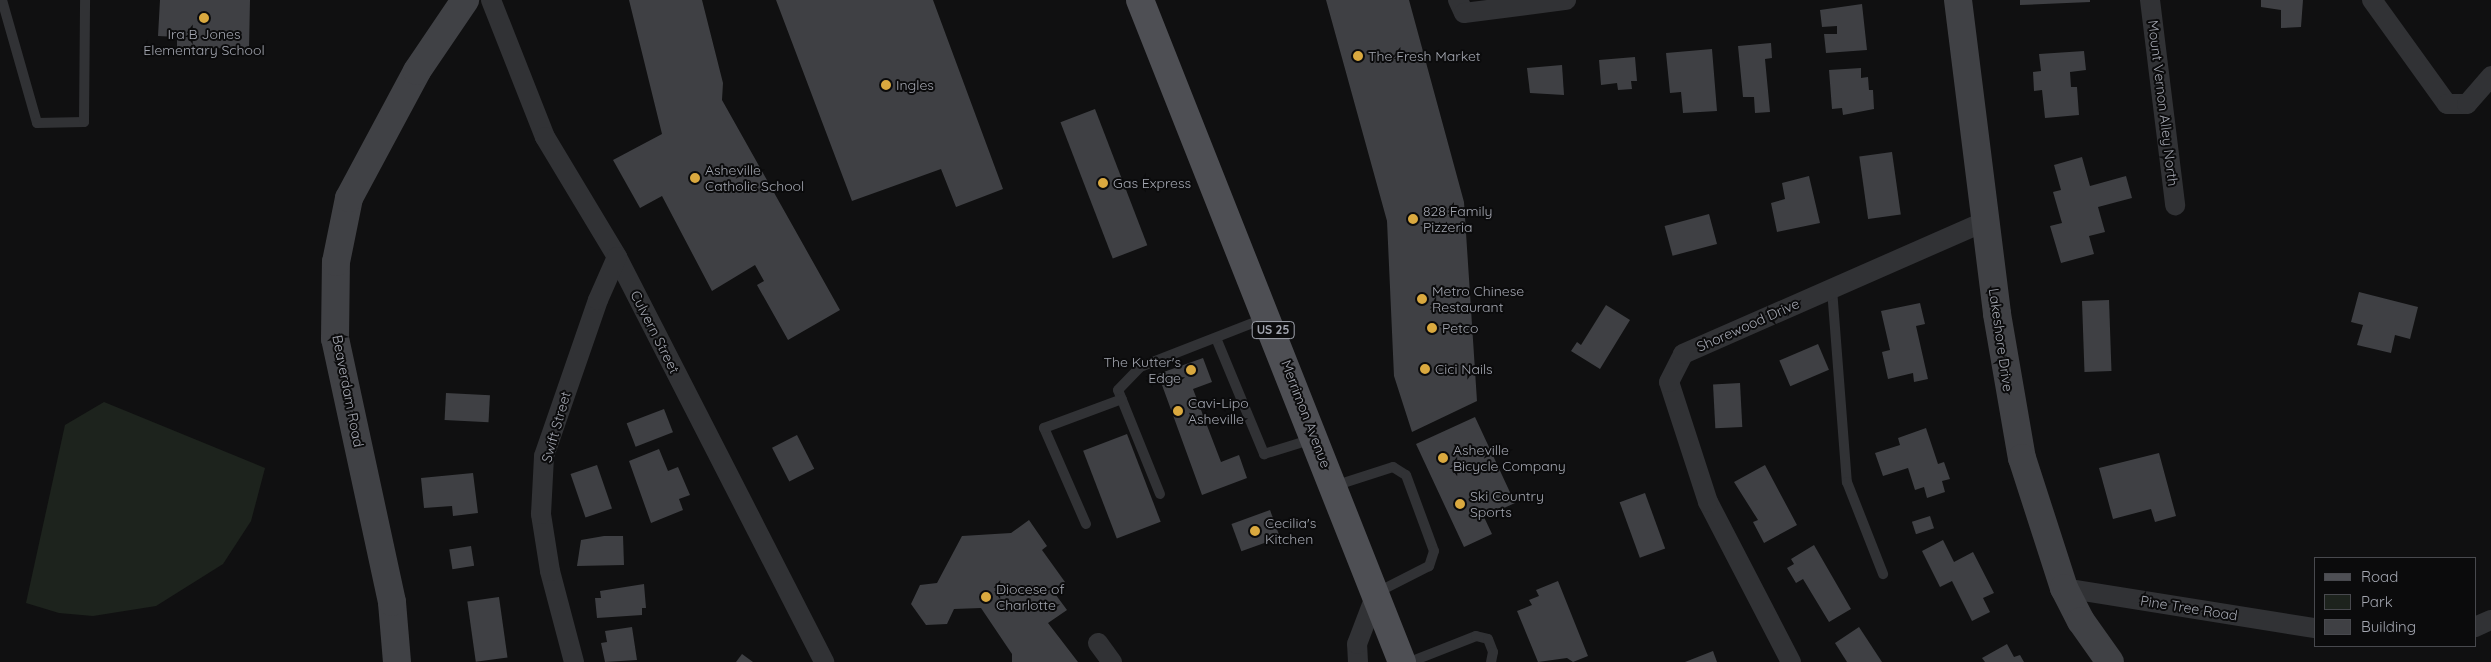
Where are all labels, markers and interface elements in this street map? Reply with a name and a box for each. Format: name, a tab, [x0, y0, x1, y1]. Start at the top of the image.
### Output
marker: Ira B Jones Elementary School	[198, 12, 210, 24]
street label: Mount Vernon Alley North	[2144, 19, 2182, 187]
place label: Ira B Jones Elementary School	[143, 26, 265, 58]
place label: The Fresh Market	[1368, 48, 1481, 64]
marker: The Fresh Market	[1352, 50, 1364, 62]
place label: Ingles	[896, 77, 934, 93]
marker: Ingles	[880, 79, 892, 91]
place label: Asheville Catholic School	[705, 162, 804, 194]
marker: Asheville Catholic School	[689, 172, 701, 184]
place label: Gas Express	[1113, 175, 1191, 191]
marker: Gas Express	[1097, 177, 1109, 189]
place label: 828 Family Pizzeria	[1423, 203, 1493, 236]
marker: 828 Family Pizzeria	[1407, 213, 1419, 225]
place label: Metro Chinese Restaurant	[1432, 283, 1524, 316]
street label: Lakeshore Drive	[1985, 287, 2017, 393]
street label: Culvern Street	[627, 288, 683, 376]
marker: Metro Chinese Restaurant	[1416, 293, 1428, 305]
street label: Shorewood Drive	[1694, 295, 1802, 355]
road number: US 25	[1250, 320, 1296, 340]
place label: Petco	[1442, 320, 1478, 336]
marker: Petco	[1426, 322, 1438, 334]
street label: Beaverdam Road	[329, 333, 367, 449]
place label: The Kutter's Edge	[1104, 354, 1181, 387]
street label: Merrimon Avenue	[1278, 358, 1334, 470]
place label: Cici Nails	[1435, 361, 1493, 377]
marker: Cici Nails	[1419, 363, 1431, 375]
marker: The Kutter's Edge	[1185, 364, 1197, 376]
street label: Swift Street	[538, 389, 574, 465]
place label: Cavi-Lipo Asheville	[1188, 395, 1249, 428]
marker: Cavi-Lipo Asheville	[1172, 405, 1184, 417]
place label: Asheville Bicycle Company	[1453, 442, 1566, 474]
marker: Asheville Bicycle Company	[1437, 452, 1449, 464]
place label: Ski Country Sports	[1470, 488, 1544, 520]
marker: Ski Country Sports	[1454, 498, 1466, 510]
place label: Cecilia's Kitchen	[1265, 515, 1316, 548]
marker: Cecilia's Kitchen	[1249, 525, 1261, 537]
legend	[2314, 557, 2476, 647]
text: Road	[2361, 567, 2398, 586]
place label: Diocese of Charlotte	[996, 581, 1064, 614]
marker: Diocese of Charlotte	[980, 591, 992, 603]
street label: Pine Tree Road	[2139, 592, 2239, 624]
text: Park	[2361, 592, 2393, 611]
text: Building	[2361, 617, 2416, 636]

